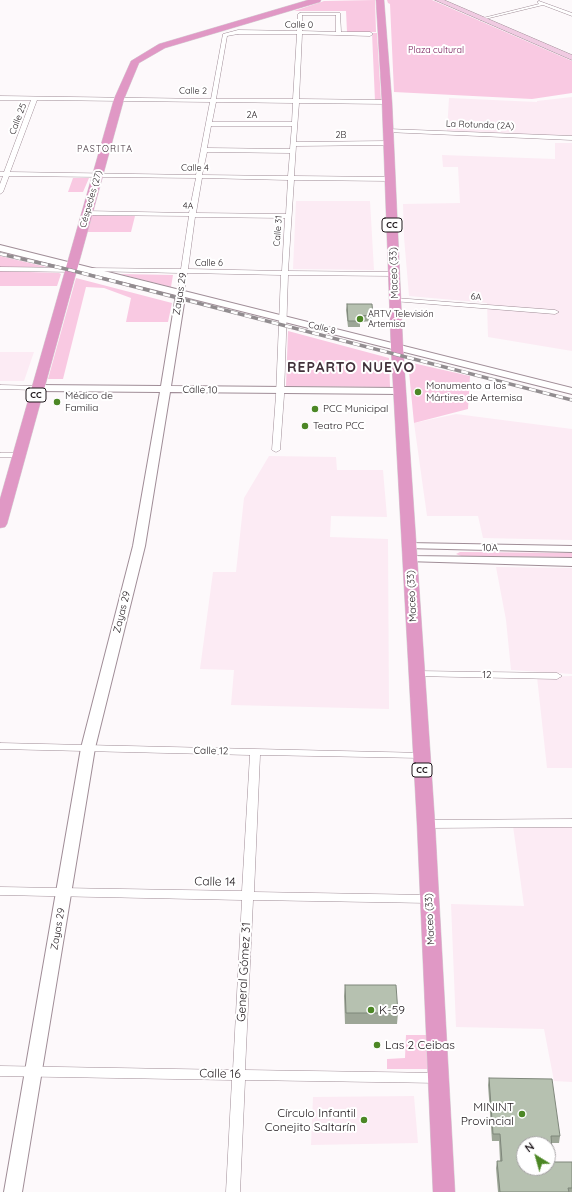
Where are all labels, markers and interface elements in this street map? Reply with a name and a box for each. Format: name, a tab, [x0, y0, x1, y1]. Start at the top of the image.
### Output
street label: Calle 0	[285, 19, 313, 31]
park label: Plaza cultural	[408, 45, 464, 55]
street label: Calle 2	[179, 85, 207, 97]
street label: Calle 25	[7, 102, 29, 136]
street label: 2A	[247, 110, 257, 120]
street label: La Rotunda (2A)	[446, 118, 514, 132]
street label: 2B	[336, 130, 346, 140]
district label: PASTORITA	[77, 144, 133, 154]
street label: Calle 4	[181, 162, 209, 174]
street label: Céspedes (27)	[78, 169, 104, 229]
street label: 4A	[183, 201, 193, 211]
street label: Calle 31	[272, 215, 284, 247]
road number: CC	[382, 218, 402, 232]
street label: Maceo (33)	[387, 247, 401, 299]
street label: Calle 6	[195, 258, 223, 268]
street label: Zayas 29	[171, 272, 189, 316]
street label: 6A	[470, 291, 482, 303]
place label: ARTV Televisión Artemisa	[368, 309, 434, 330]
marker: ARTV Televisión Artemisa	[355, 314, 365, 324]
street label: Calle 8	[307, 319, 337, 337]
district label: REPARTO NUEVO	[287, 360, 415, 376]
place label: Monumento a los Mártires de Artemisa	[426, 380, 522, 404]
street label: Calle 10	[182, 384, 218, 396]
marker: Monumento a los Mártires de Artemisa	[413, 387, 423, 397]
road number: CC	[26, 388, 46, 402]
place label: Médico de Familia	[65, 390, 113, 414]
marker: Médico de Familia	[52, 397, 62, 407]
place label: PCC Municipal	[323, 403, 388, 415]
marker: PCC Municipal	[310, 404, 320, 414]
place label: Teatro PCC	[313, 420, 364, 432]
marker: Teatro PCC	[300, 421, 310, 431]
street label: 10A	[482, 542, 498, 554]
street label: Maceo (33)	[405, 570, 419, 622]
street label: Zayas 29	[111, 590, 133, 634]
street label: 12	[482, 669, 492, 681]
street label: Calle 12	[194, 745, 228, 757]
road number: CC	[412, 763, 432, 777]
street label: Calle 14	[194, 874, 236, 890]
street label: Maceo (33)	[423, 893, 437, 945]
street label: Zayas 29	[48, 907, 68, 951]
street label: General Gómez 31	[234, 922, 254, 1022]
place label: K-59	[379, 1003, 405, 1017]
marker: K-59	[366, 1005, 376, 1015]
place label: Las 2 Ceibas	[385, 1038, 455, 1052]
marker: Las 2 Ceibas	[372, 1040, 382, 1050]
street label: Calle 16	[199, 1066, 241, 1082]
place label: MININT Provincial	[461, 1100, 514, 1128]
place label: Círculo Infantil Conejito Saltarín	[265, 1106, 356, 1134]
marker: MININT Provincial	[517, 1109, 527, 1119]
marker: Círculo Infantil Conejito Saltarín	[359, 1115, 369, 1125]
north arrow	[516, 1136, 556, 1176]
text: N	[522, 1139, 537, 1155]

